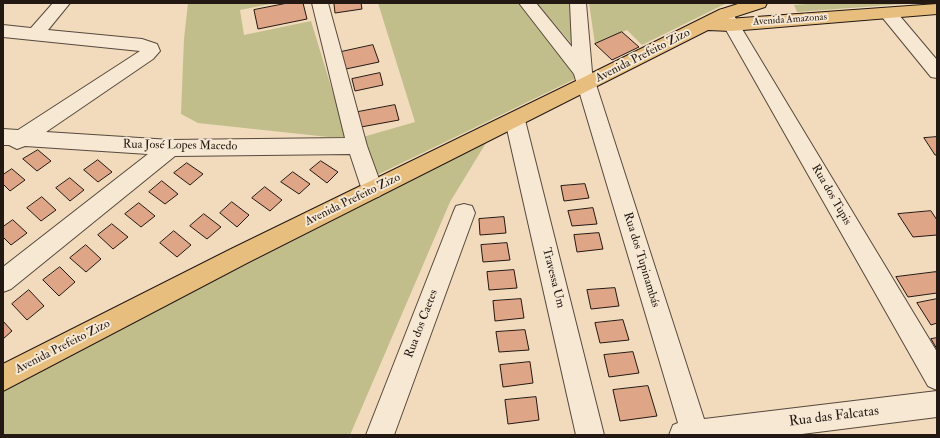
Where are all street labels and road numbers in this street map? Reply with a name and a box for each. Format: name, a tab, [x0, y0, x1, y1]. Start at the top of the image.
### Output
street label: Avenida Amazonas	[753, 11, 827, 29]
street label: Avenida Prefeito Zizo	[593, 26, 693, 86]
street label: Rua José Lopes Macedo	[123, 138, 237, 154]
street label: Rua dos Tupis	[808, 162, 854, 228]
street label: Avenida Prefeito Zizo	[303, 171, 403, 229]
street label: Rua dos Tupinambás	[620, 211, 662, 309]
street label: Travessa Um	[539, 246, 567, 310]
street label: Rua dos Caetes	[402, 288, 442, 360]
street label: Avenida Prefeito Zizo	[13, 317, 113, 377]
street label: Rua das Falcatas	[788, 403, 880, 431]

